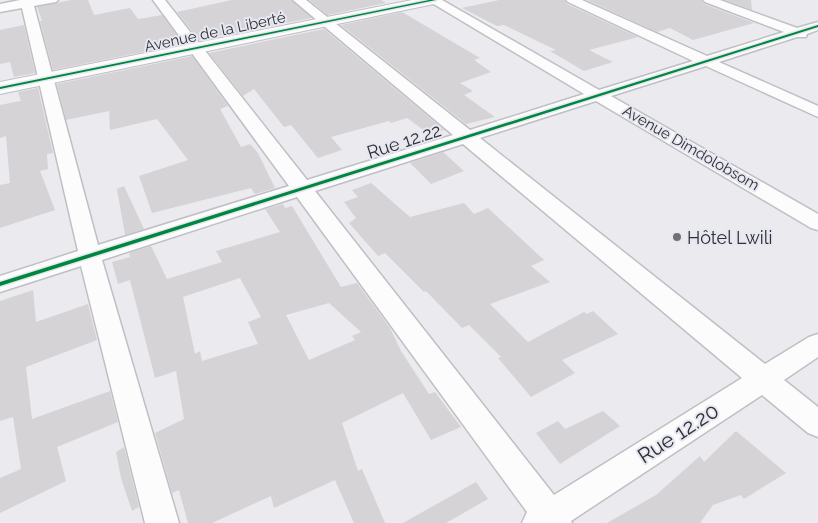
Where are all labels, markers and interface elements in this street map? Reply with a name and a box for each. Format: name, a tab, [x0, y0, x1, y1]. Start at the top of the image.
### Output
street label: Avenue de la Liberté	[143, 8, 287, 56]
street label: Avenue Dimdolobsom	[620, 102, 762, 194]
street label: Rue 12.22	[364, 119, 444, 163]
place label: Hôtel Lwili	[687, 227, 773, 248]
marker: Hôtel Lwili	[671, 231, 683, 243]
street label: Rue 12.20	[633, 398, 723, 468]

